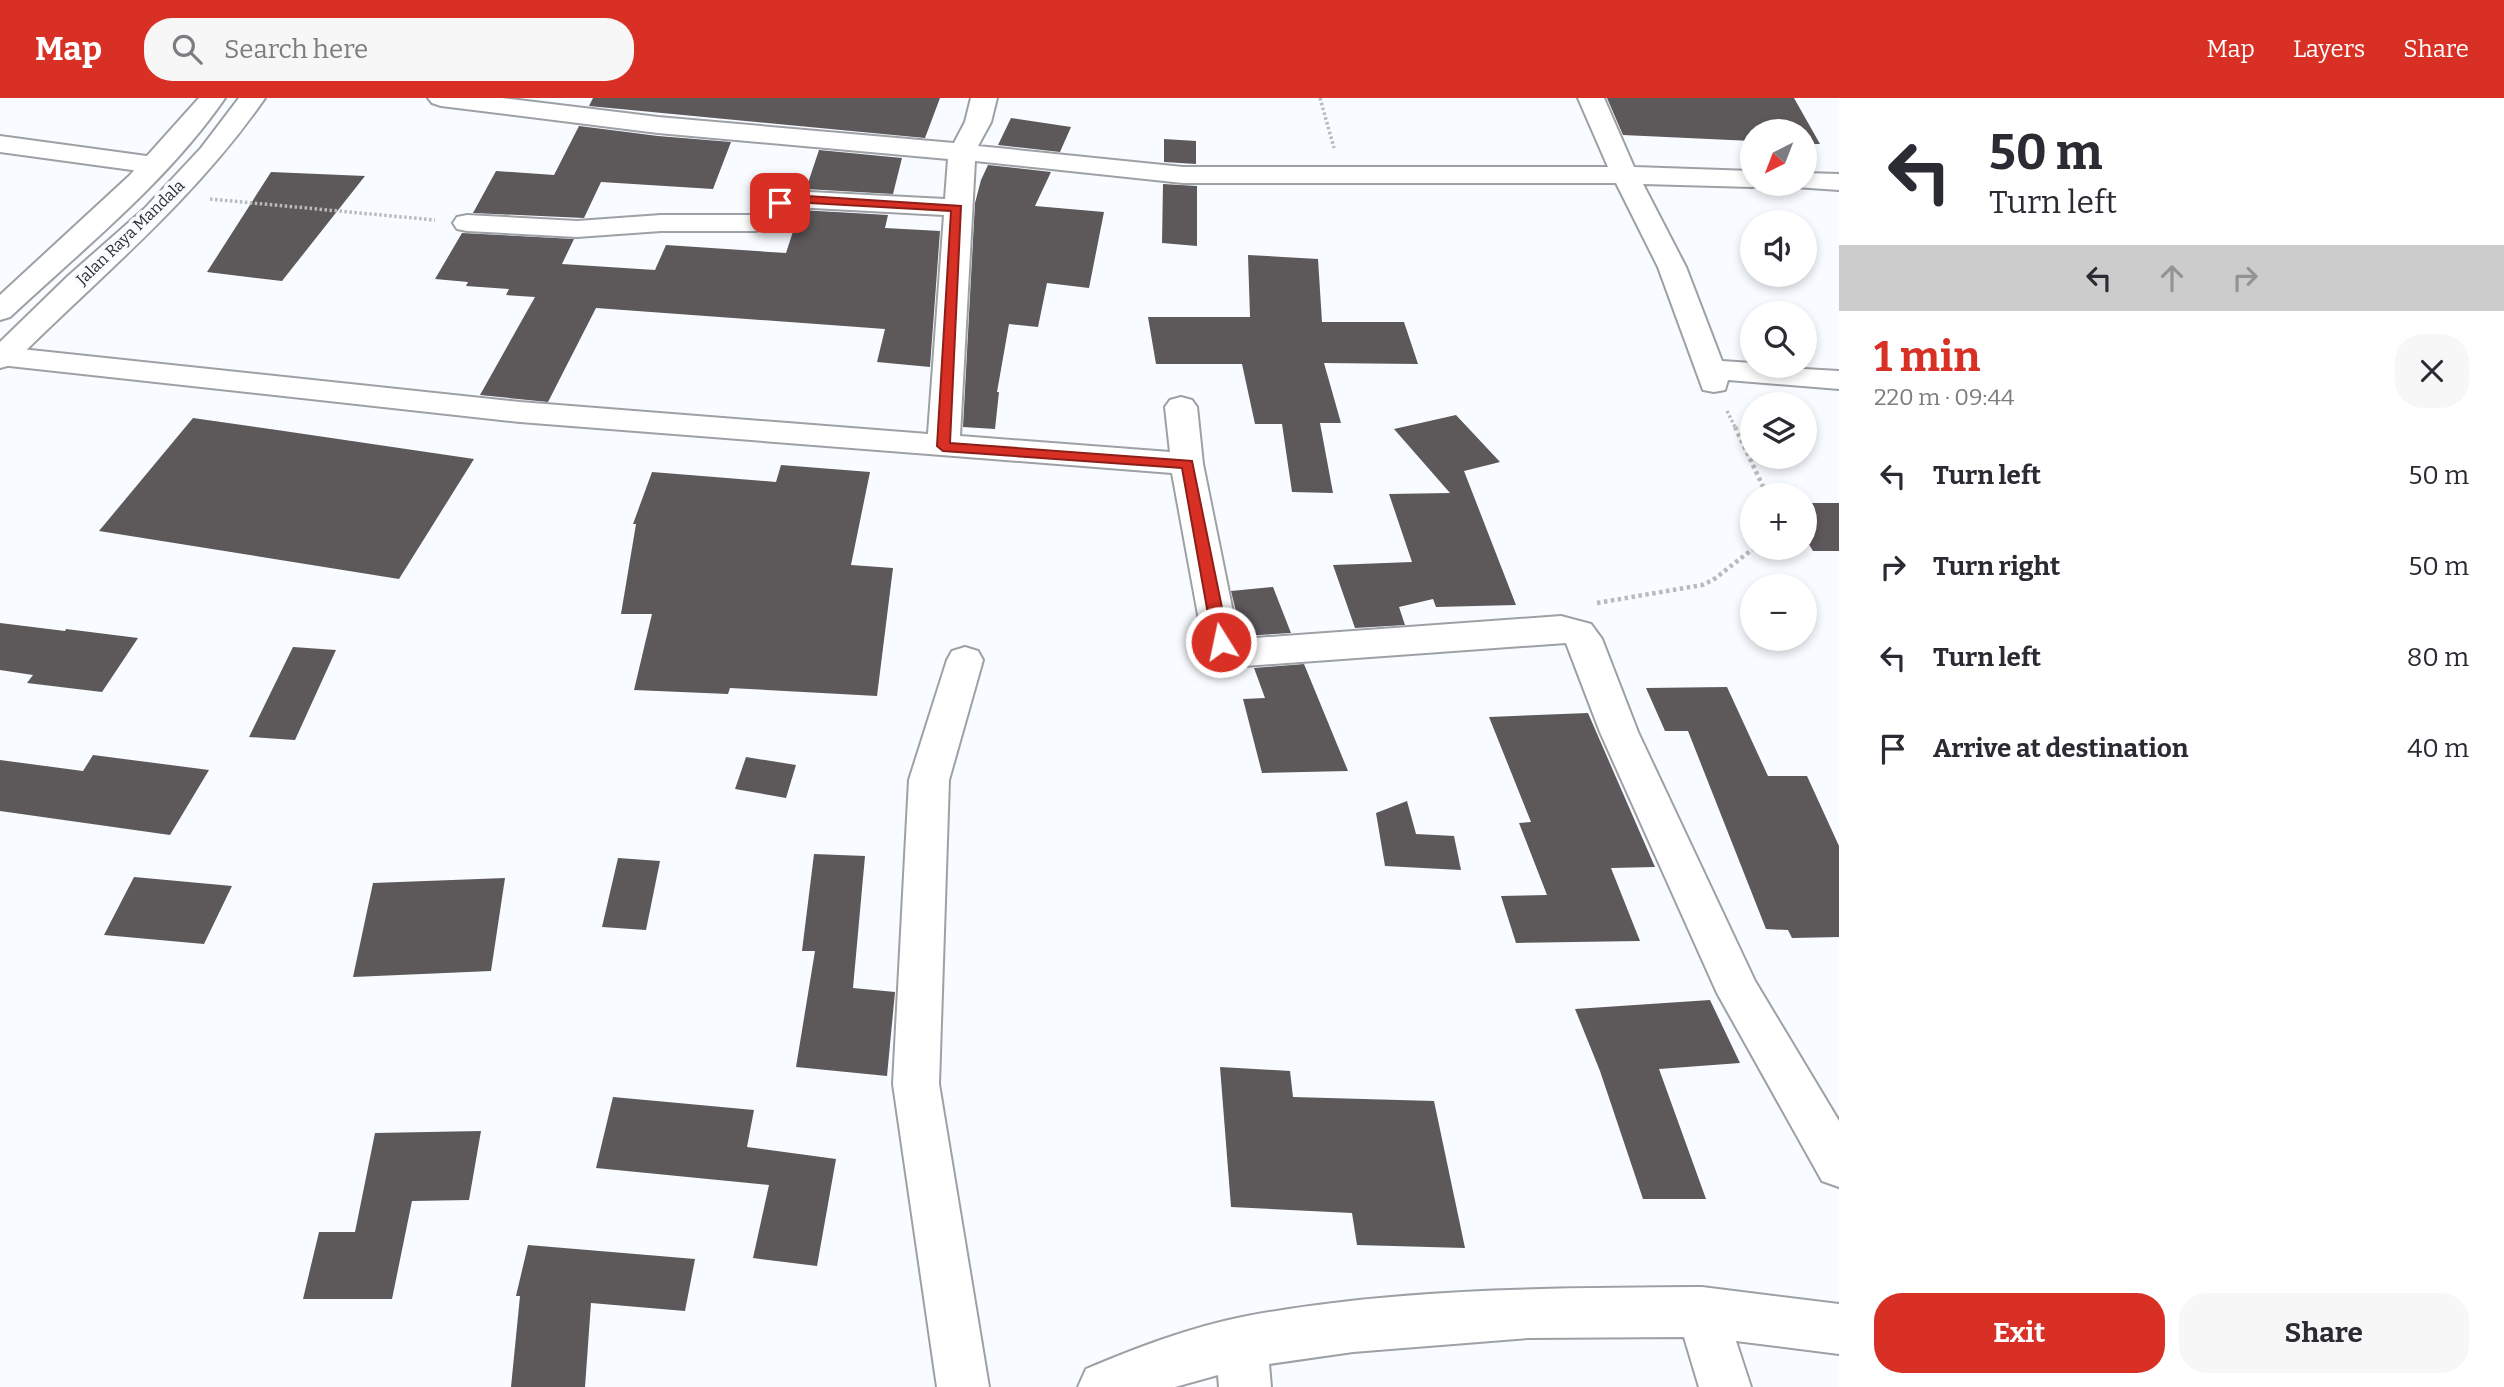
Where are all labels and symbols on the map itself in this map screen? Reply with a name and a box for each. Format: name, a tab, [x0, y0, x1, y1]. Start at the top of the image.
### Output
north arrow	[1740, 119, 1816, 196]
pin	[750, 173, 810, 233]
street label: Jalan Raya Mandala	[72, 176, 188, 290]
position arrow	[1184, 605, 1258, 679]

